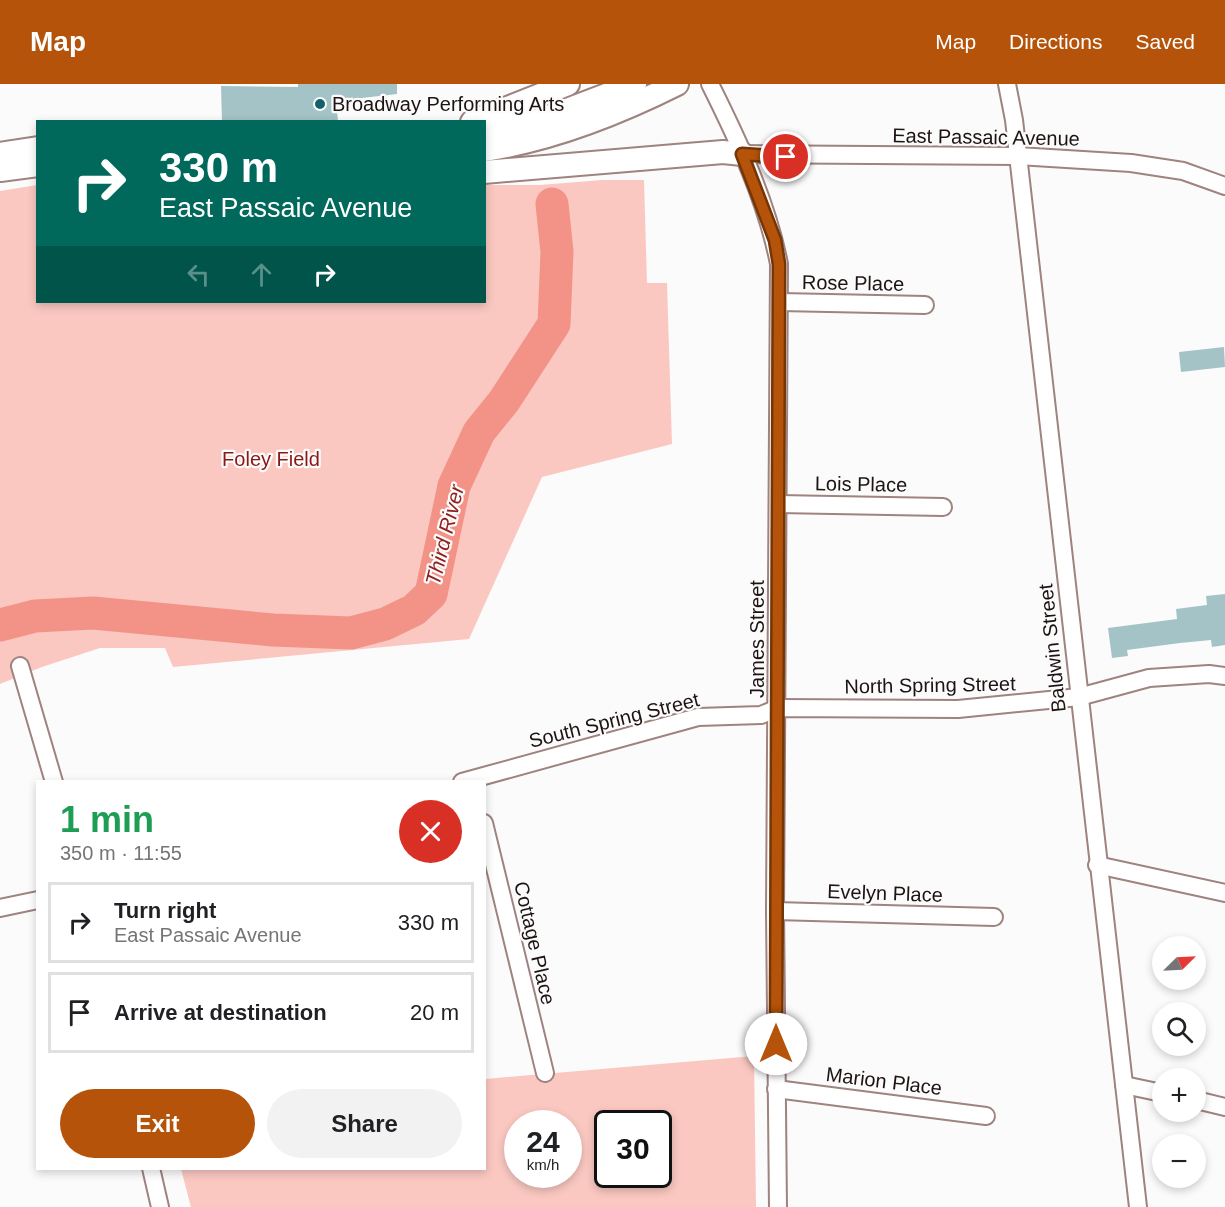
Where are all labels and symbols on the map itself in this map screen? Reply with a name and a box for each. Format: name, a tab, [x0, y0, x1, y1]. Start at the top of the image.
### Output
place label: Broadway Performing Arts	[332, 93, 564, 115]
marker: Broadway Performing Arts	[313, 97, 327, 111]
street label: East Passaic Avenue	[892, 124, 1080, 150]
pin	[760, 131, 811, 182]
street label: Rose Place	[802, 271, 904, 295]
park label: Foley Field	[222, 448, 320, 470]
street label: Lois Place	[815, 472, 907, 496]
water label: Third River	[421, 481, 468, 587]
street label: James Street	[746, 580, 768, 698]
street label: Baldwin Street	[1034, 582, 1070, 713]
street label: North Spring Street	[844, 673, 1016, 697]
street label: South Spring Street	[527, 688, 702, 752]
street label: Cottage Place	[510, 879, 560, 1007]
street label: Evelyn Place	[827, 880, 943, 906]
north arrow	[1152, 936, 1206, 990]
position arrow	[744, 1012, 808, 1076]
street label: Marion Place	[825, 1063, 943, 1099]
speed limit sign: 30	[594, 1110, 672, 1188]

